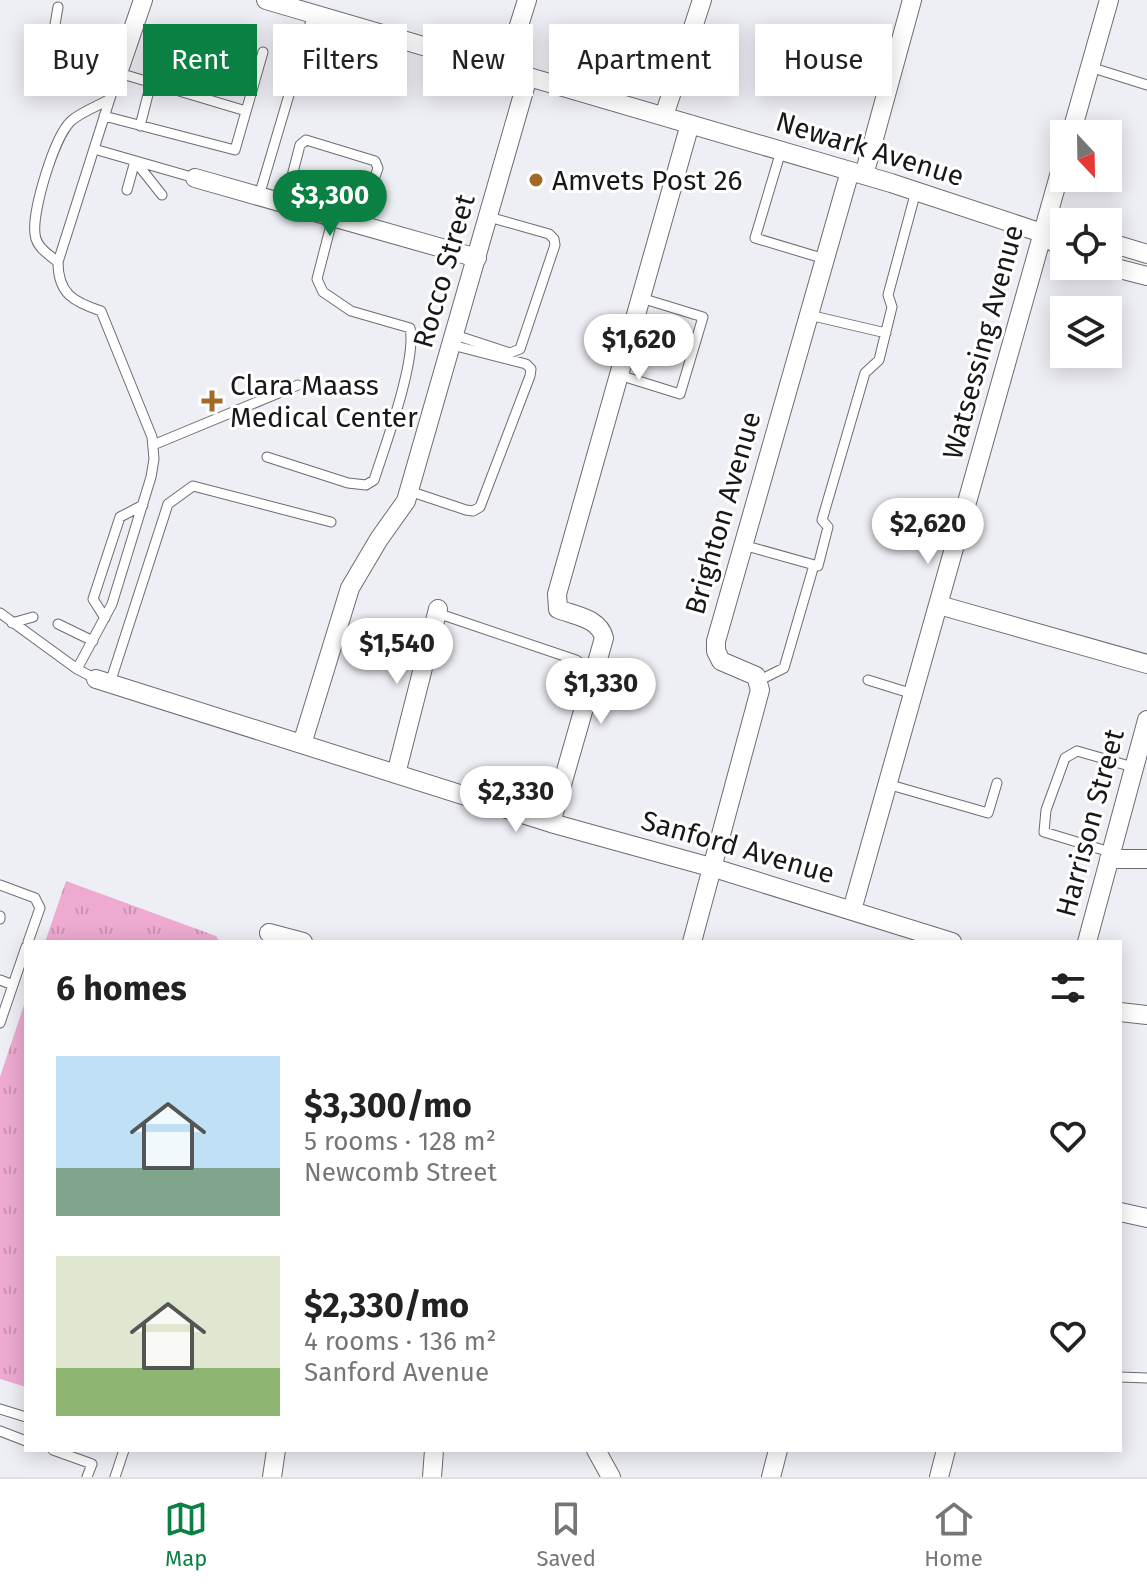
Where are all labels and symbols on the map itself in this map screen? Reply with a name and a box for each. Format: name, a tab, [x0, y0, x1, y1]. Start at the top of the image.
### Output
street label: Newark Avenue	[772, 105, 968, 193]
north arrow	[1050, 120, 1122, 192]
place label: Amvets Post 26	[552, 164, 743, 197]
pin: $3,300	[265, 170, 395, 238]
marker: Amvets Post 26	[527, 171, 545, 189]
street label: Rocco Street	[406, 190, 482, 352]
street label: Watsessing Avenue	[936, 221, 1030, 463]
pin: $1,620	[574, 314, 704, 382]
place label: Clara Maass Medical Center	[230, 369, 418, 434]
marker: Clara Maass Medical Center	[201, 390, 223, 412]
street label: Brighton Avenue	[678, 408, 768, 618]
pin: $2,620	[863, 498, 993, 566]
pin: $1,540	[332, 618, 462, 686]
pin: $1,330	[536, 658, 666, 726]
street label: Harrison Street	[1049, 725, 1131, 920]
pin: $2,330	[451, 766, 581, 834]
street label: Sanford Avenue	[638, 804, 838, 890]

